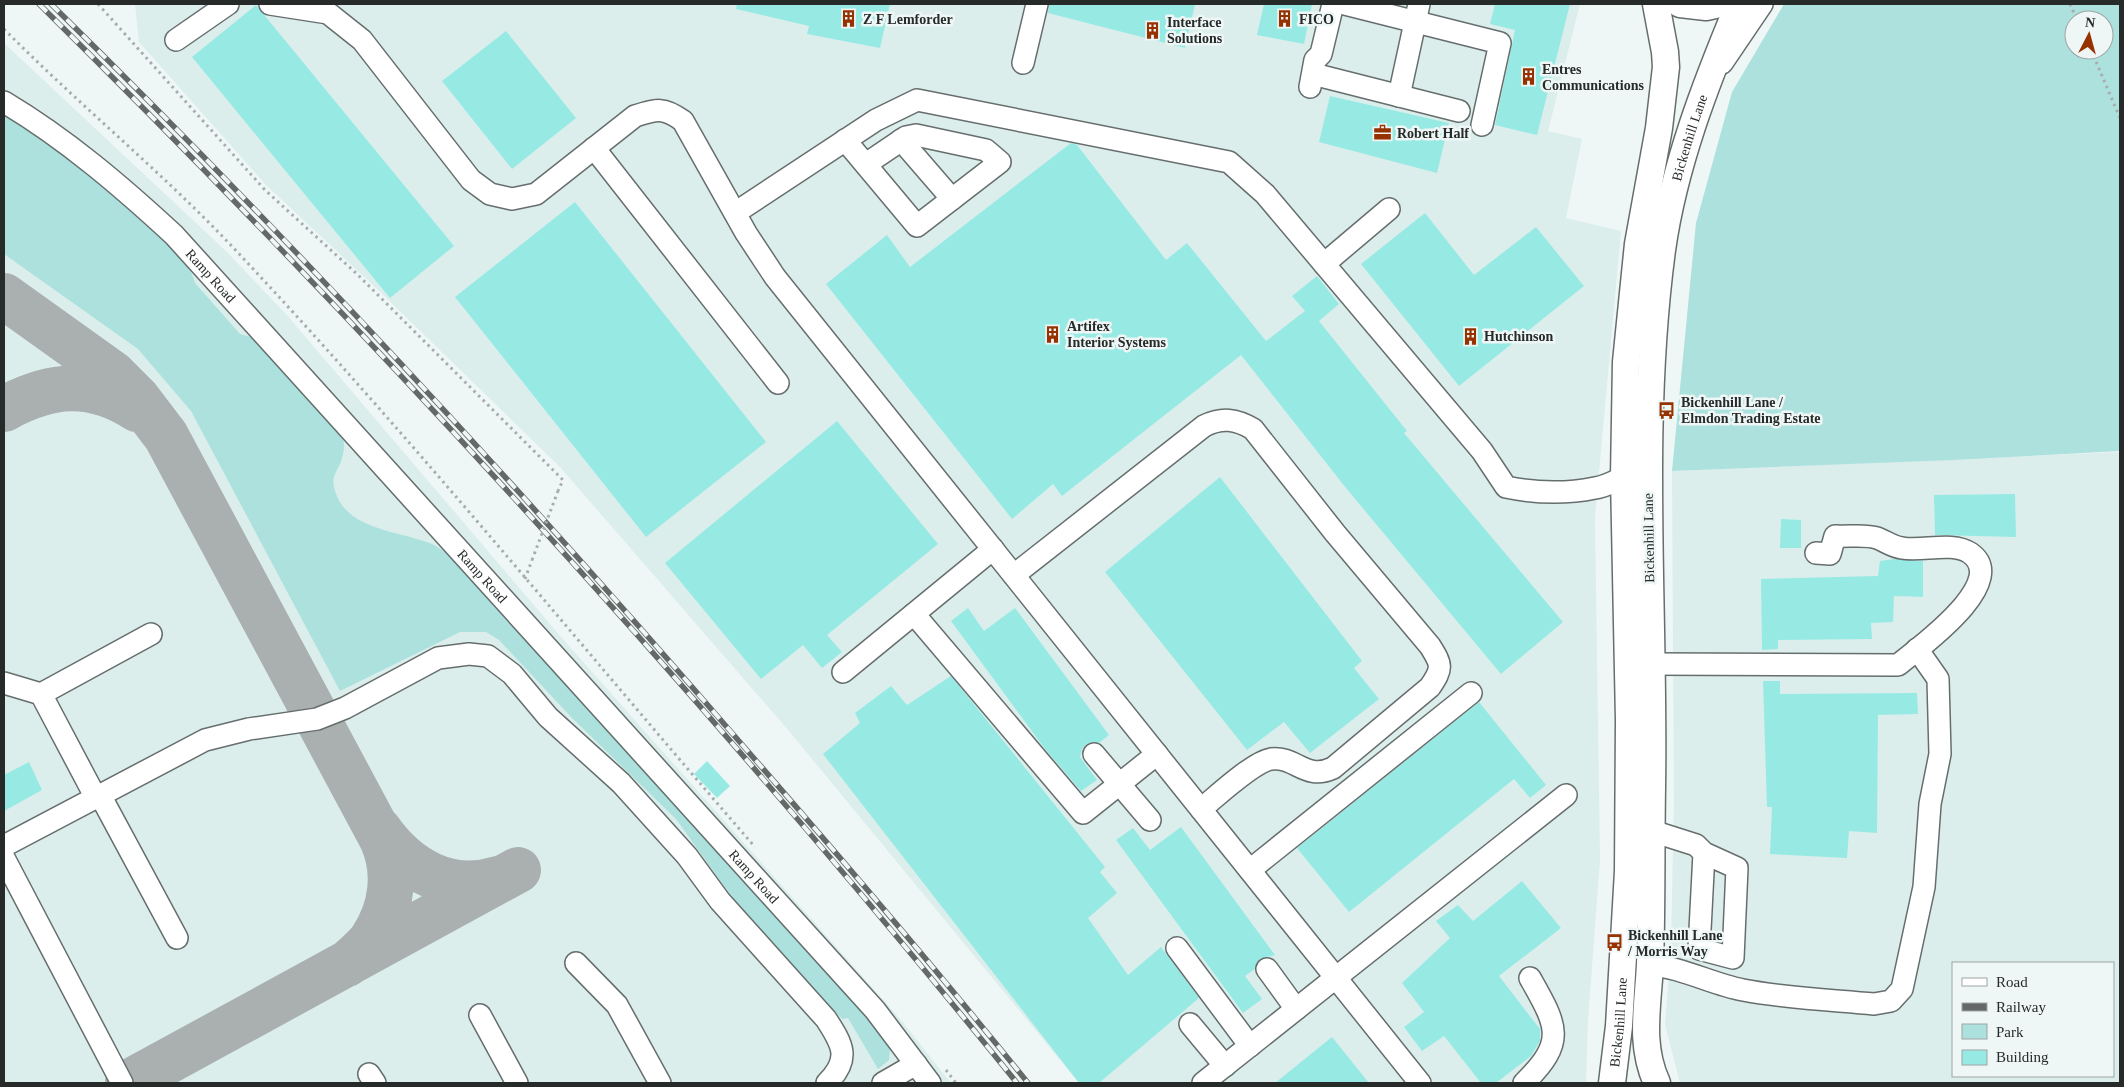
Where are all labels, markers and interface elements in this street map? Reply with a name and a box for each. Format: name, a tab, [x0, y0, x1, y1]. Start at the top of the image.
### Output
building icon: Z F Lemforder	[839, 9, 859, 29]
building icon: FICO	[1275, 9, 1295, 29]
north arrow	[2064, 10, 2114, 60]
place label: Z F Lemforder	[863, 12, 953, 27]
place label: FICO	[1299, 12, 1334, 27]
place label: Interface Solutions	[1167, 15, 1223, 46]
text: N	[2084, 15, 2096, 31]
building icon: Interface Solutions	[1143, 20, 1163, 40]
place label: Entres Communications	[1542, 62, 1644, 93]
building icon: Entres Communications	[1518, 67, 1538, 87]
street label: Bickenhill Lane	[1669, 92, 1710, 183]
office icon: Robert Half	[1373, 123, 1393, 143]
place label: Robert Half	[1397, 126, 1469, 141]
street label: Ramp Road	[183, 246, 239, 305]
place label: Artifex Interior Systems	[1067, 319, 1166, 350]
building icon: Artifex Interior Systems	[1043, 324, 1063, 344]
building icon: Hutchinson	[1460, 326, 1480, 346]
place label: Hutchinson	[1484, 329, 1553, 344]
place label: Bickenhill Lane / Elmdon Trading Estate	[1681, 395, 1821, 426]
bus stop icon: Bickenhill Lane / Elmdon Trading Estate	[1657, 400, 1677, 420]
street label: Bickenhill Lane	[1641, 493, 1657, 583]
street label: Ramp Road	[455, 546, 510, 606]
street label: Ramp Road	[726, 847, 782, 906]
place label: Bickenhill Lane / Morris Way	[1627, 928, 1723, 959]
bus stop icon: Bickenhill Lane / Morris Way	[1604, 933, 1624, 953]
legend	[1952, 962, 2114, 1077]
text: Road	[1996, 974, 2028, 990]
street label: Bickenhill Lane	[1607, 977, 1629, 1068]
text: Railway	[1996, 999, 2046, 1015]
text: Park	[1996, 1024, 2024, 1040]
text: Building	[1996, 1049, 2049, 1065]

